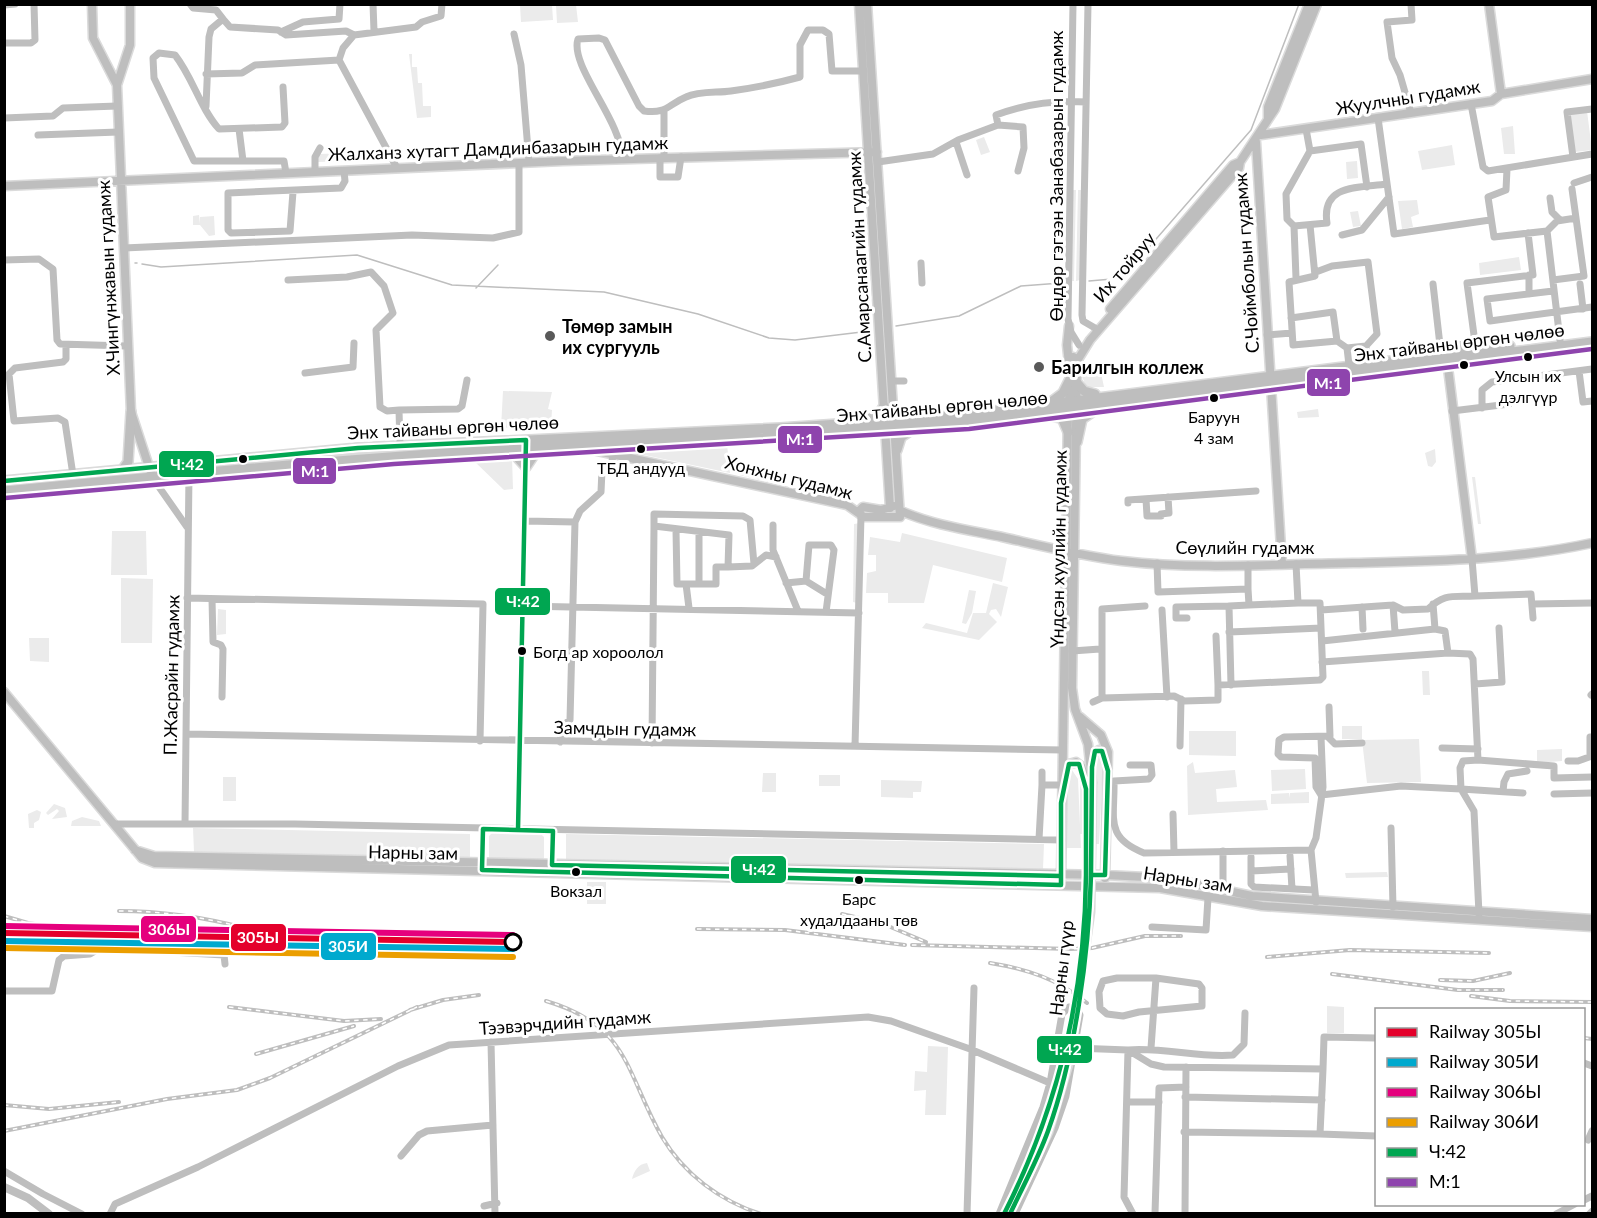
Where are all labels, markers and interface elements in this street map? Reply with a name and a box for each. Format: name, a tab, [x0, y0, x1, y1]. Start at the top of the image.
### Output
street label: Өндөр гэгээн Занабазарын гудамж	[1045, 30, 1067, 322]
street label: Жуулчны гудамж	[1334, 75, 1482, 119]
street label: Жалханз хутагт Дамдинбазарын гудамж	[327, 131, 669, 165]
street label: С.Амарсанаагийн гудамж	[842, 151, 876, 363]
street label: С.Чоймболын гудамж	[1229, 172, 1263, 354]
street label: Х.Чингүнжавын гудамж	[92, 180, 124, 376]
street label: Их тойруу	[1088, 227, 1160, 307]
place label: Төмөр замын их сургууль	[562, 315, 673, 358]
street label: Энх тайваны өргөн чөлөө	[1352, 318, 1566, 366]
marker: Төмөр замын их сургууль	[543, 329, 557, 343]
marker: Улсын их дэлгүүр	[1522, 351, 1534, 363]
place label: Барилгын коллеж	[1051, 356, 1204, 378]
unlabelled marker	[1458, 359, 1470, 371]
marker: Барилгын коллеж	[1032, 360, 1046, 374]
place label: Улсын их дэлгүүр	[1495, 366, 1561, 406]
line badge: М:1	[1306, 368, 1351, 397]
text: М:1	[1314, 373, 1342, 392]
street label: Энх тайваны өргөн чөлөө	[835, 386, 1049, 426]
marker: Баруун 4 зам	[1208, 392, 1220, 404]
place label: Баруун 4 зам	[1188, 407, 1240, 447]
street label: Энх тайваны өргөн чөлөө	[347, 410, 559, 444]
line badge: М:1	[777, 425, 823, 454]
text: М:1	[786, 429, 814, 448]
marker: ТБД андууд	[635, 443, 647, 455]
line badge: Ч:42	[158, 450, 215, 478]
street label: Үндсэн хуулийн гудамж	[1045, 450, 1071, 648]
street label: Хонхны гудамж	[723, 451, 855, 503]
unlabelled marker	[237, 453, 249, 465]
text: Ч:42	[170, 454, 204, 473]
line badge: М:1	[292, 457, 337, 485]
place label: ТБД андууд	[597, 458, 685, 477]
text: М:1	[301, 461, 329, 480]
street label: Сөүлийн гудамж	[1175, 536, 1315, 558]
line badge: Ч:42	[494, 587, 551, 616]
text: Ч:42	[506, 591, 540, 610]
street label: П.Жасрайн гудамж	[159, 595, 183, 755]
place label: Богд ар хороолол	[533, 642, 664, 661]
marker: Богд ар хороолол	[516, 645, 528, 657]
street label: Замчдын гудамж	[553, 716, 697, 740]
street label: Нарны зам	[368, 840, 458, 864]
line badge: Ч:42	[730, 855, 787, 884]
text: Ч:42	[742, 859, 776, 878]
street label: Нарны зам	[1142, 861, 1234, 897]
marker: Вокзал	[570, 866, 582, 878]
marker: Барс худалдааны төв	[853, 874, 865, 886]
place label: Вокзал	[550, 881, 602, 900]
place label: Барс худалдааны төв	[800, 889, 918, 929]
line badge: 306Ы	[140, 915, 197, 943]
text: 306Ы	[148, 919, 190, 938]
street label: Нарны гүүр	[1044, 919, 1078, 1017]
line badge: 305Ы	[230, 923, 287, 952]
text: 305Ы	[237, 927, 279, 946]
line badge: 305И	[320, 932, 377, 961]
unlabelled marker	[504, 933, 522, 951]
text: 305И	[328, 936, 368, 955]
street label: Тээвэрчдийн гудамж	[478, 1005, 652, 1039]
legend	[1375, 1008, 1585, 1206]
text: Railway 305Ы	[1429, 1020, 1541, 1042]
line badge: Ч:42	[1036, 1035, 1093, 1064]
text: Ч:42	[1048, 1039, 1082, 1058]
text: Railway 305И	[1429, 1050, 1539, 1072]
text: Railway 306Ы	[1429, 1080, 1541, 1102]
text: Railway 306И	[1429, 1110, 1539, 1132]
text: Ч:42	[1429, 1140, 1466, 1162]
text: М:1	[1429, 1170, 1461, 1192]

